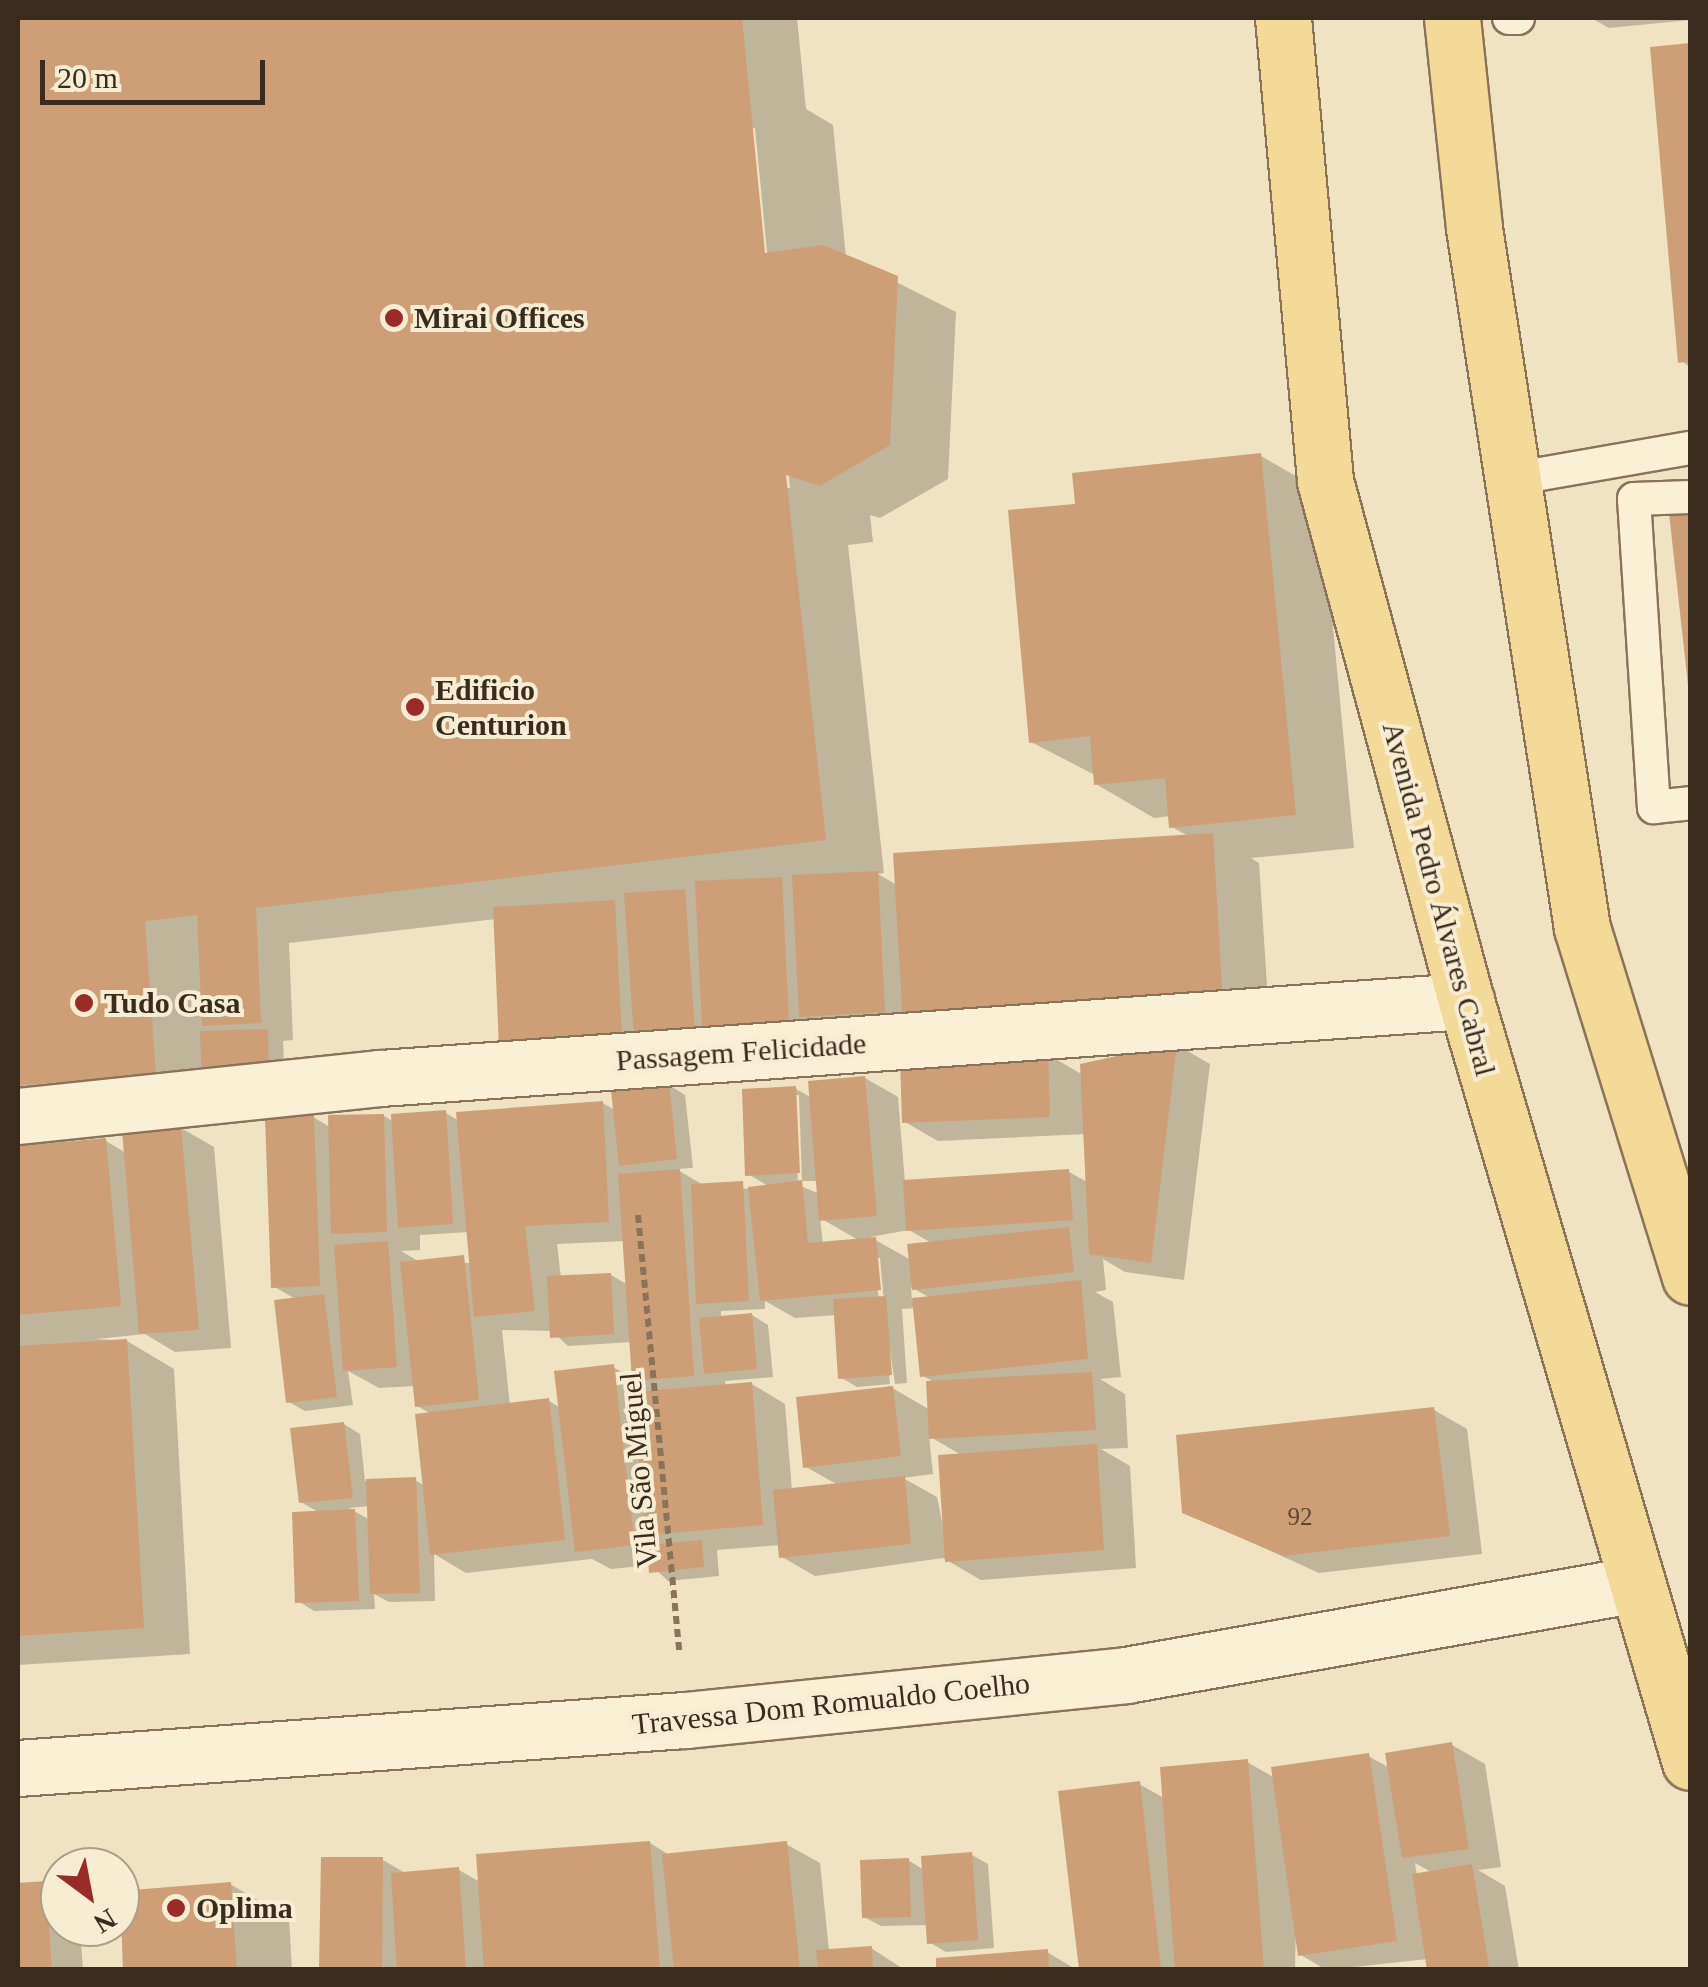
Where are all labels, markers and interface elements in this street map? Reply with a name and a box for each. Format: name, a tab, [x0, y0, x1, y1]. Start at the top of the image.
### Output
scale bar	[45, 40, 270, 102]
text: 20 m	[57, 61, 118, 94]
place label: Mirai Offices	[414, 300, 585, 336]
marker: Mirai Offices	[383, 307, 405, 329]
place label: Edificio Centurion	[435, 672, 567, 742]
marker: Edificio Centurion	[404, 696, 426, 718]
street label: Avenida Pedro Álvares Cabral	[1374, 718, 1504, 1080]
place label: Tudo Casa	[104, 985, 240, 1021]
marker: Tudo Casa	[73, 992, 95, 1014]
street label: Passagem Felicidade	[615, 1025, 867, 1079]
street label: Vila São Miguel	[613, 1371, 665, 1569]
house number: 92	[1288, 1502, 1312, 1532]
street label: Travessa Dom Romualdo Coelho	[630, 1665, 1032, 1743]
north arrow	[40, 1847, 140, 1947]
place label: Oplima	[196, 1890, 293, 1926]
marker: Oplima	[165, 1897, 187, 1919]
text: N	[88, 1903, 122, 1940]

